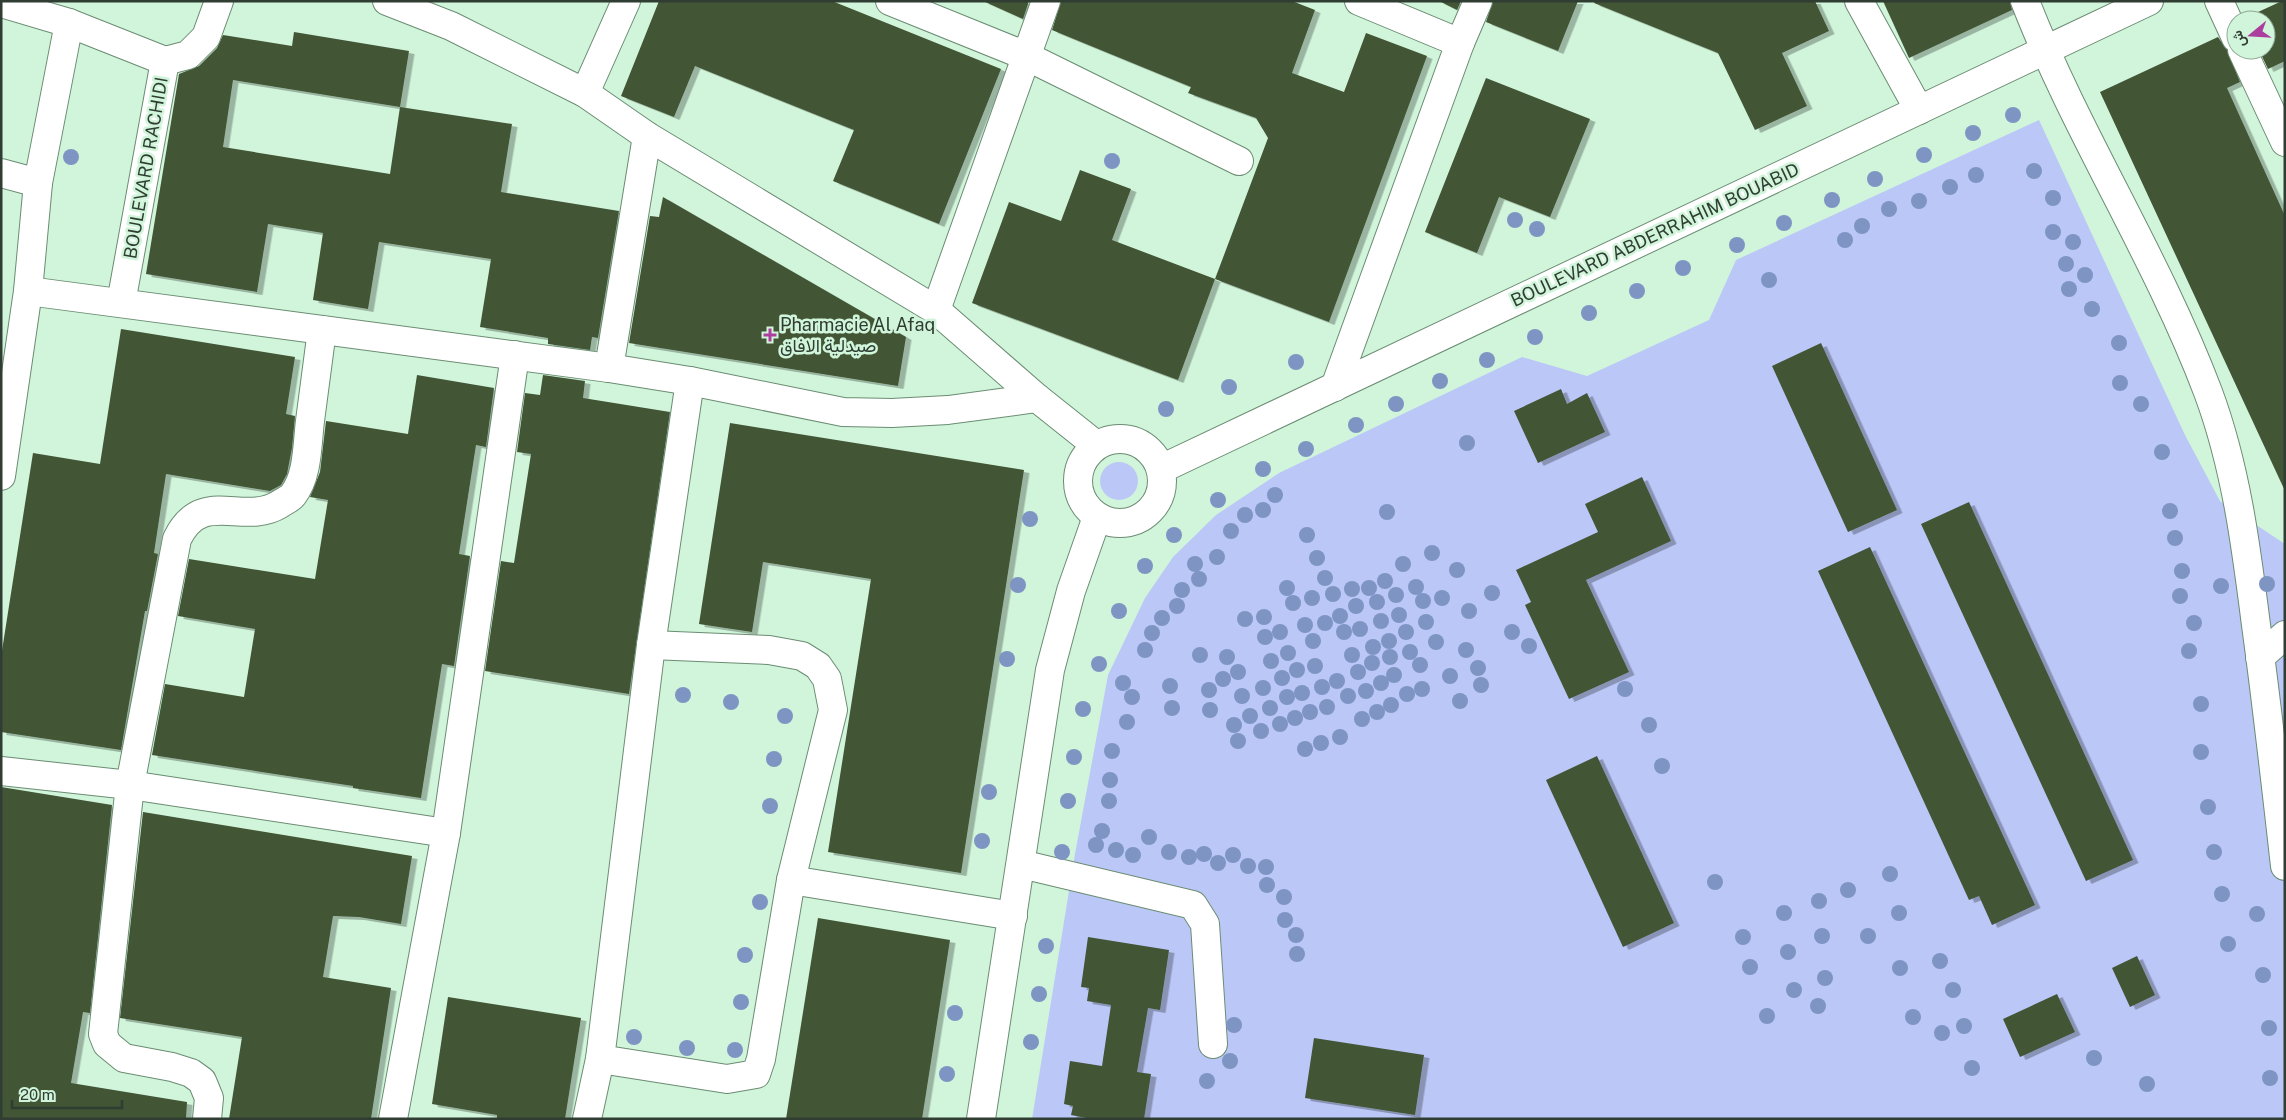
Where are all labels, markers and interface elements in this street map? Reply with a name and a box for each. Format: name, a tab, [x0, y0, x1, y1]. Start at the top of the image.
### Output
north arrow	[2226, 10, 2276, 60]
text: ش	[2228, 28, 2250, 49]
street label: BOULEVARD RACHIDI	[119, 75, 172, 260]
street label: BOULEVARD ABDERRAHIM BOUABID	[1507, 158, 1802, 311]
place label: Pharmacie Al Afaq صيدلية الافاق	[780, 314, 935, 356]
marker: Pharmacie Al Afaq صيدلية الافاق	[764, 329, 776, 341]
scale bar	[12, 1078, 122, 1110]
text: 20 m	[20, 1086, 55, 1103]

